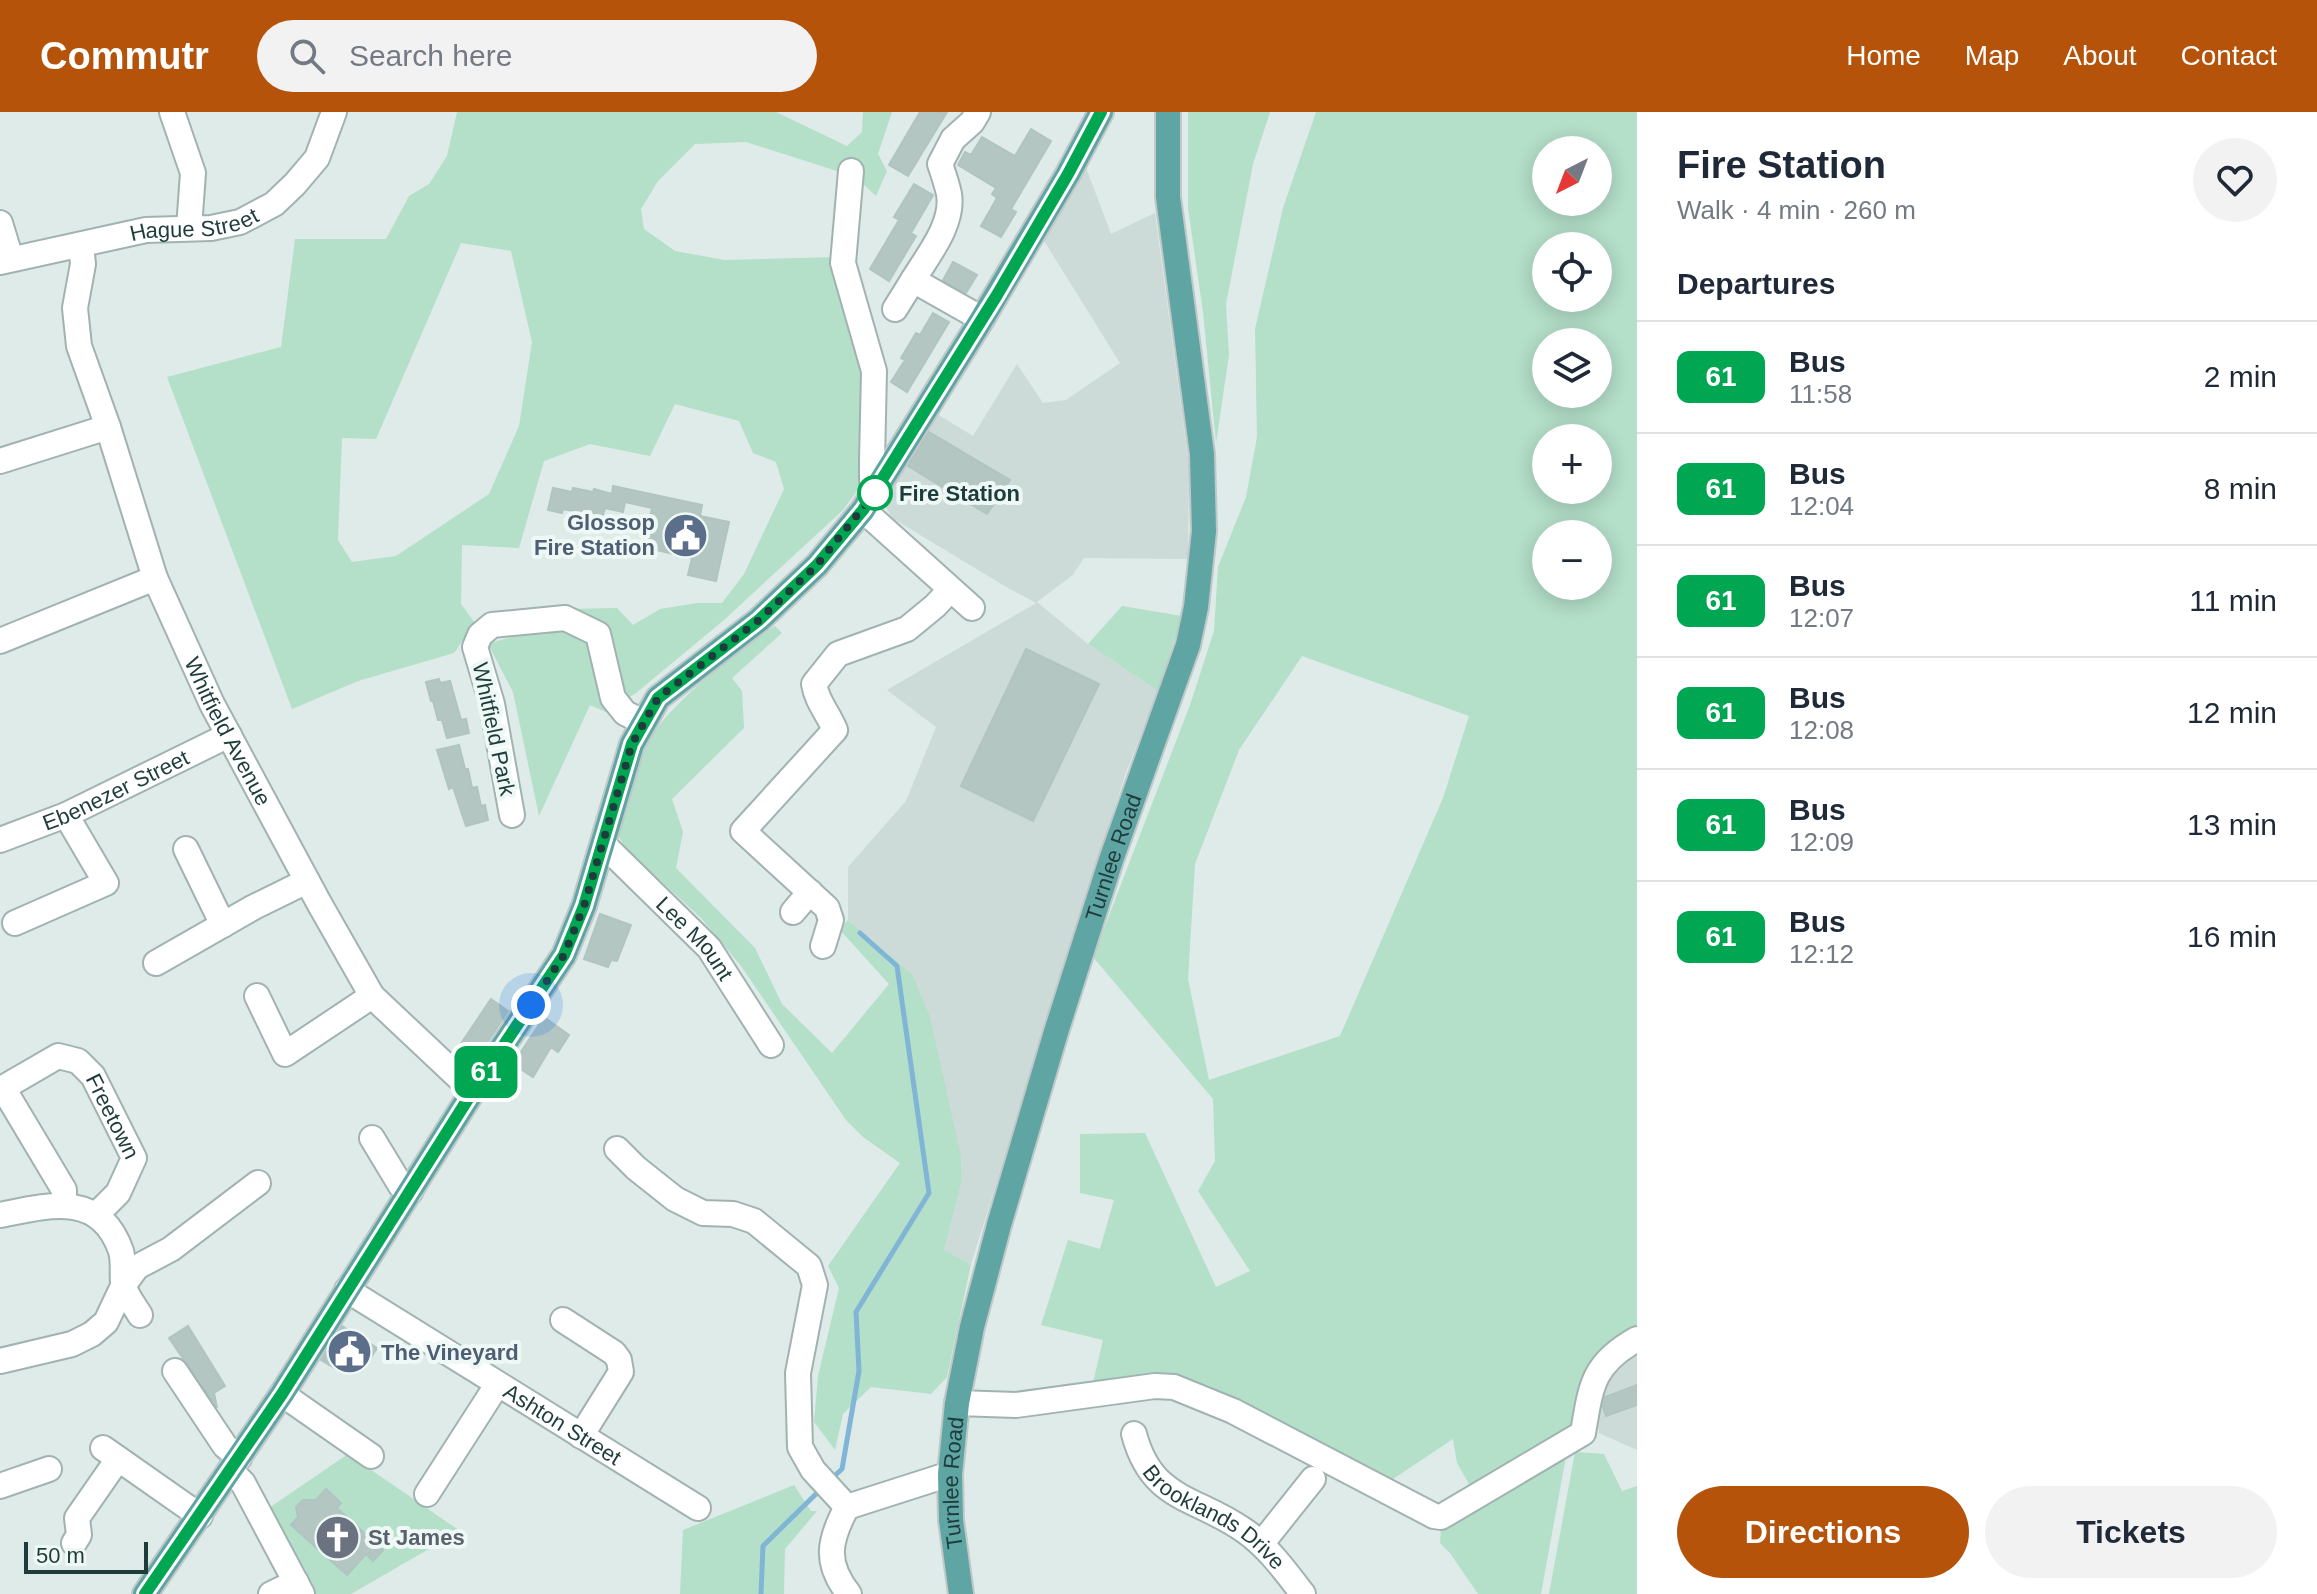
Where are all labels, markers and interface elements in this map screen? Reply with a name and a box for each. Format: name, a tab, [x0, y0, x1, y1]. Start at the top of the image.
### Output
search box	[257, 20, 817, 92]
icon: search	[285, 34, 329, 78]
text: Commutr	[40, 35, 209, 77]
text: Search here	[349, 39, 512, 72]
text: Home	[1846, 40, 1921, 71]
text: Map	[1965, 40, 2019, 71]
text: About	[2063, 40, 2137, 71]
text: Contact	[2181, 40, 2277, 71]
north arrow	[1532, 136, 1612, 216]
map controls	[1532, 136, 1612, 600]
button: heart	[2193, 138, 2277, 222]
text: Fire Station	[1677, 144, 1886, 186]
text: Walk · 4 min · 260 m	[1677, 195, 1916, 225]
street label: Hague Street	[127, 202, 262, 246]
button: locate	[1532, 232, 1612, 312]
text: Departures	[1677, 267, 1835, 300]
button: layers	[1532, 328, 1612, 408]
text: Bus	[1789, 345, 1846, 378]
text: 2 min	[2204, 360, 2277, 393]
text: 61	[1705, 361, 1737, 392]
text: 11:58	[1789, 379, 1852, 409]
button: +	[1532, 424, 1612, 504]
text: Bus	[1789, 457, 1846, 490]
text: 8 min	[2204, 472, 2277, 505]
text: 61	[1705, 473, 1737, 504]
marker: Fire Station	[858, 476, 892, 510]
place label: Fire Station	[899, 481, 1020, 506]
text: 12:04	[1789, 491, 1854, 521]
place label: Glossop Fire Station	[534, 510, 655, 560]
public building icon: Glossop Fire Station	[662, 511, 710, 559]
button: −	[1532, 520, 1612, 600]
text: Bus	[1789, 569, 1846, 602]
text: 11 min	[2189, 584, 2277, 617]
text: 61	[1705, 585, 1737, 616]
text: 12:07	[1789, 603, 1854, 633]
street label: Whitfield Avenue	[180, 653, 277, 810]
street label: Whitfield Park	[468, 660, 521, 799]
text: Bus	[1789, 681, 1846, 714]
text: 12 min	[2187, 696, 2277, 729]
text: 61	[1705, 697, 1737, 728]
text: 12:08	[1789, 715, 1854, 745]
street label: Ebenezer Street	[39, 744, 193, 835]
street label: Turnlee Road	[1080, 790, 1146, 924]
text: Bus	[1789, 793, 1846, 826]
text: 13 min	[2187, 808, 2277, 841]
text: 61	[1705, 809, 1737, 840]
text: 12:09	[1789, 827, 1854, 857]
street label: Lee Mount	[651, 891, 739, 985]
text: Bus	[1789, 905, 1846, 938]
text: 16 min	[2187, 920, 2277, 953]
text: 61	[1705, 921, 1737, 952]
text: 12:12	[1789, 939, 1854, 969]
your location	[511, 985, 551, 1025]
line badge: 61	[450, 1046, 522, 1098]
text: 61	[470, 1056, 502, 1087]
street label: Freetown	[81, 1069, 145, 1163]
public building icon: The Vineyard	[326, 1328, 374, 1376]
place label: The Vineyard	[381, 1340, 519, 1365]
street label: Ashton Street	[499, 1378, 626, 1470]
street label: Turnlee Road	[937, 1415, 968, 1550]
street label: Brooklands Drive	[1138, 1460, 1291, 1574]
button: Directions	[1677, 1486, 1969, 1578]
button: Tickets	[1985, 1486, 2277, 1578]
church icon: St James	[313, 1513, 361, 1561]
place label: St James	[368, 1525, 465, 1550]
scale bar	[24, 1538, 148, 1574]
text: 50 m	[36, 1543, 85, 1568]

